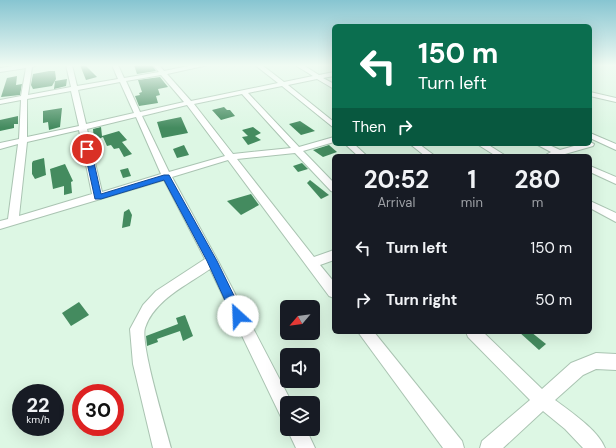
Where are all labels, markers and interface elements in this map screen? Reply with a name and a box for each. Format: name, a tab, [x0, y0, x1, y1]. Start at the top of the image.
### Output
text: 150 m	[418, 35, 498, 72]
icon: left	[352, 40, 404, 92]
text: Turn left	[418, 71, 487, 95]
icon: right	[394, 116, 416, 138]
text: Then	[352, 117, 386, 137]
pin	[70, 132, 104, 166]
icon: arrive	[76, 138, 98, 160]
text: 20:52	[364, 164, 429, 195]
text: 1	[467, 164, 476, 195]
text: 280	[515, 164, 560, 195]
text: Arrival	[377, 194, 415, 211]
text: min	[461, 194, 483, 211]
text: m	[532, 194, 543, 211]
icon: left	[352, 237, 374, 259]
text: Turn left	[386, 238, 447, 258]
text: 150 m	[531, 238, 572, 258]
icon: right	[352, 289, 374, 311]
text: Turn right	[386, 290, 457, 310]
text: 50 m	[535, 290, 572, 310]
position arrow	[217, 295, 259, 337]
north arrow	[280, 300, 320, 340]
map controls	[280, 300, 320, 436]
button: sound	[280, 348, 320, 388]
speed limit sign: 30	[72, 384, 124, 436]
text: 22	[26, 392, 50, 418]
button: layers	[280, 396, 320, 436]
text: km/h	[26, 413, 50, 426]

